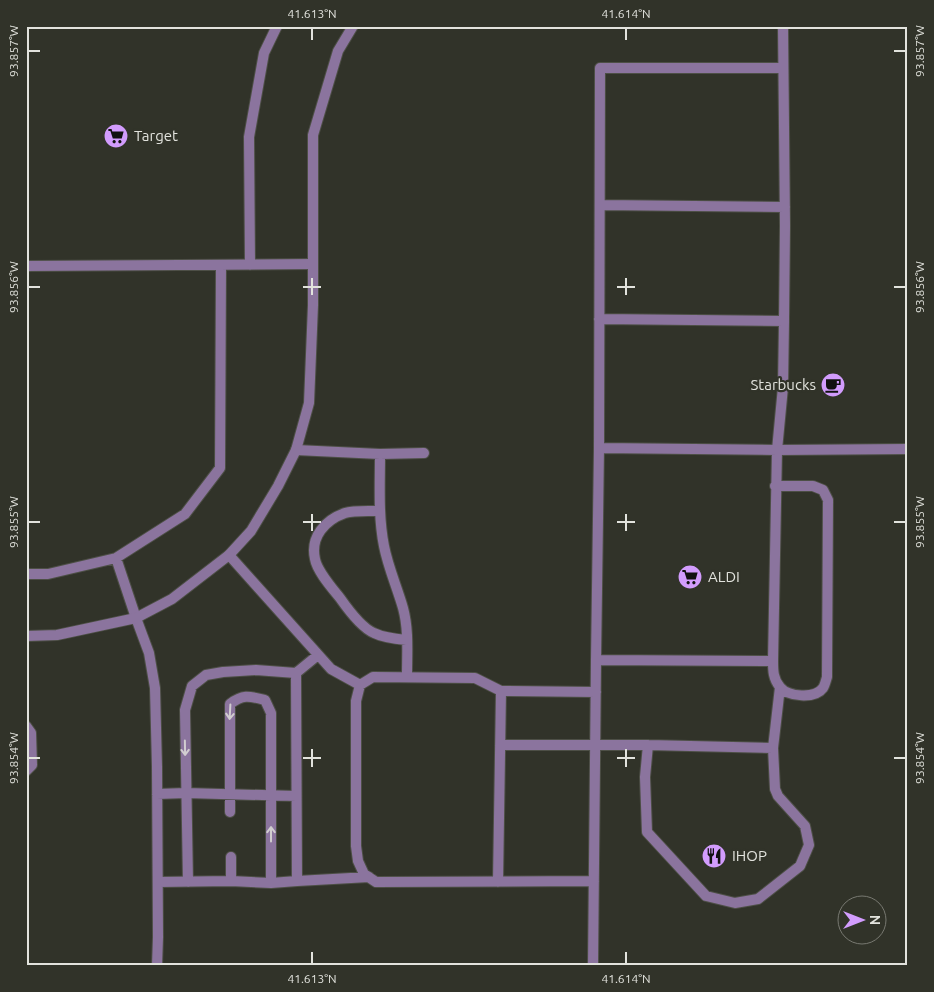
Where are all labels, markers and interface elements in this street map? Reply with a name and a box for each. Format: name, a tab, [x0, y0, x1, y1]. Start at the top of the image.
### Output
text: 41.613°N	[287, 7, 337, 20]
text: 41.614°N	[601, 7, 651, 20]
text: 93.857°W	[7, 25, 20, 77]
text: 93.857°W	[913, 25, 926, 77]
supermarket icon: Target	[103, 123, 129, 149]
place label: Target	[134, 127, 178, 144]
text: 93.856°W	[7, 261, 20, 313]
text: 93.856°W	[913, 261, 926, 313]
cafe icon: Starbucks	[820, 372, 846, 398]
place label: Starbucks	[750, 376, 816, 393]
text: 93.855°W	[7, 496, 20, 548]
text: 93.855°W	[913, 496, 926, 548]
supermarket icon: ALDI	[677, 564, 703, 590]
place label: ALDI	[708, 568, 740, 585]
one-way arrow	[226, 704, 235, 720]
text: 93.854°W	[7, 732, 20, 784]
text: 93.854°W	[913, 732, 926, 784]
one-way arrow	[181, 740, 190, 756]
one-way arrow	[266, 826, 276, 842]
restaurant icon: IHOP	[701, 843, 727, 869]
place label: IHOP	[732, 847, 767, 864]
north arrow	[836, 894, 886, 944]
text: N	[867, 915, 883, 925]
text: 41.613°N	[287, 972, 337, 985]
text: 41.614°N	[601, 972, 651, 985]

